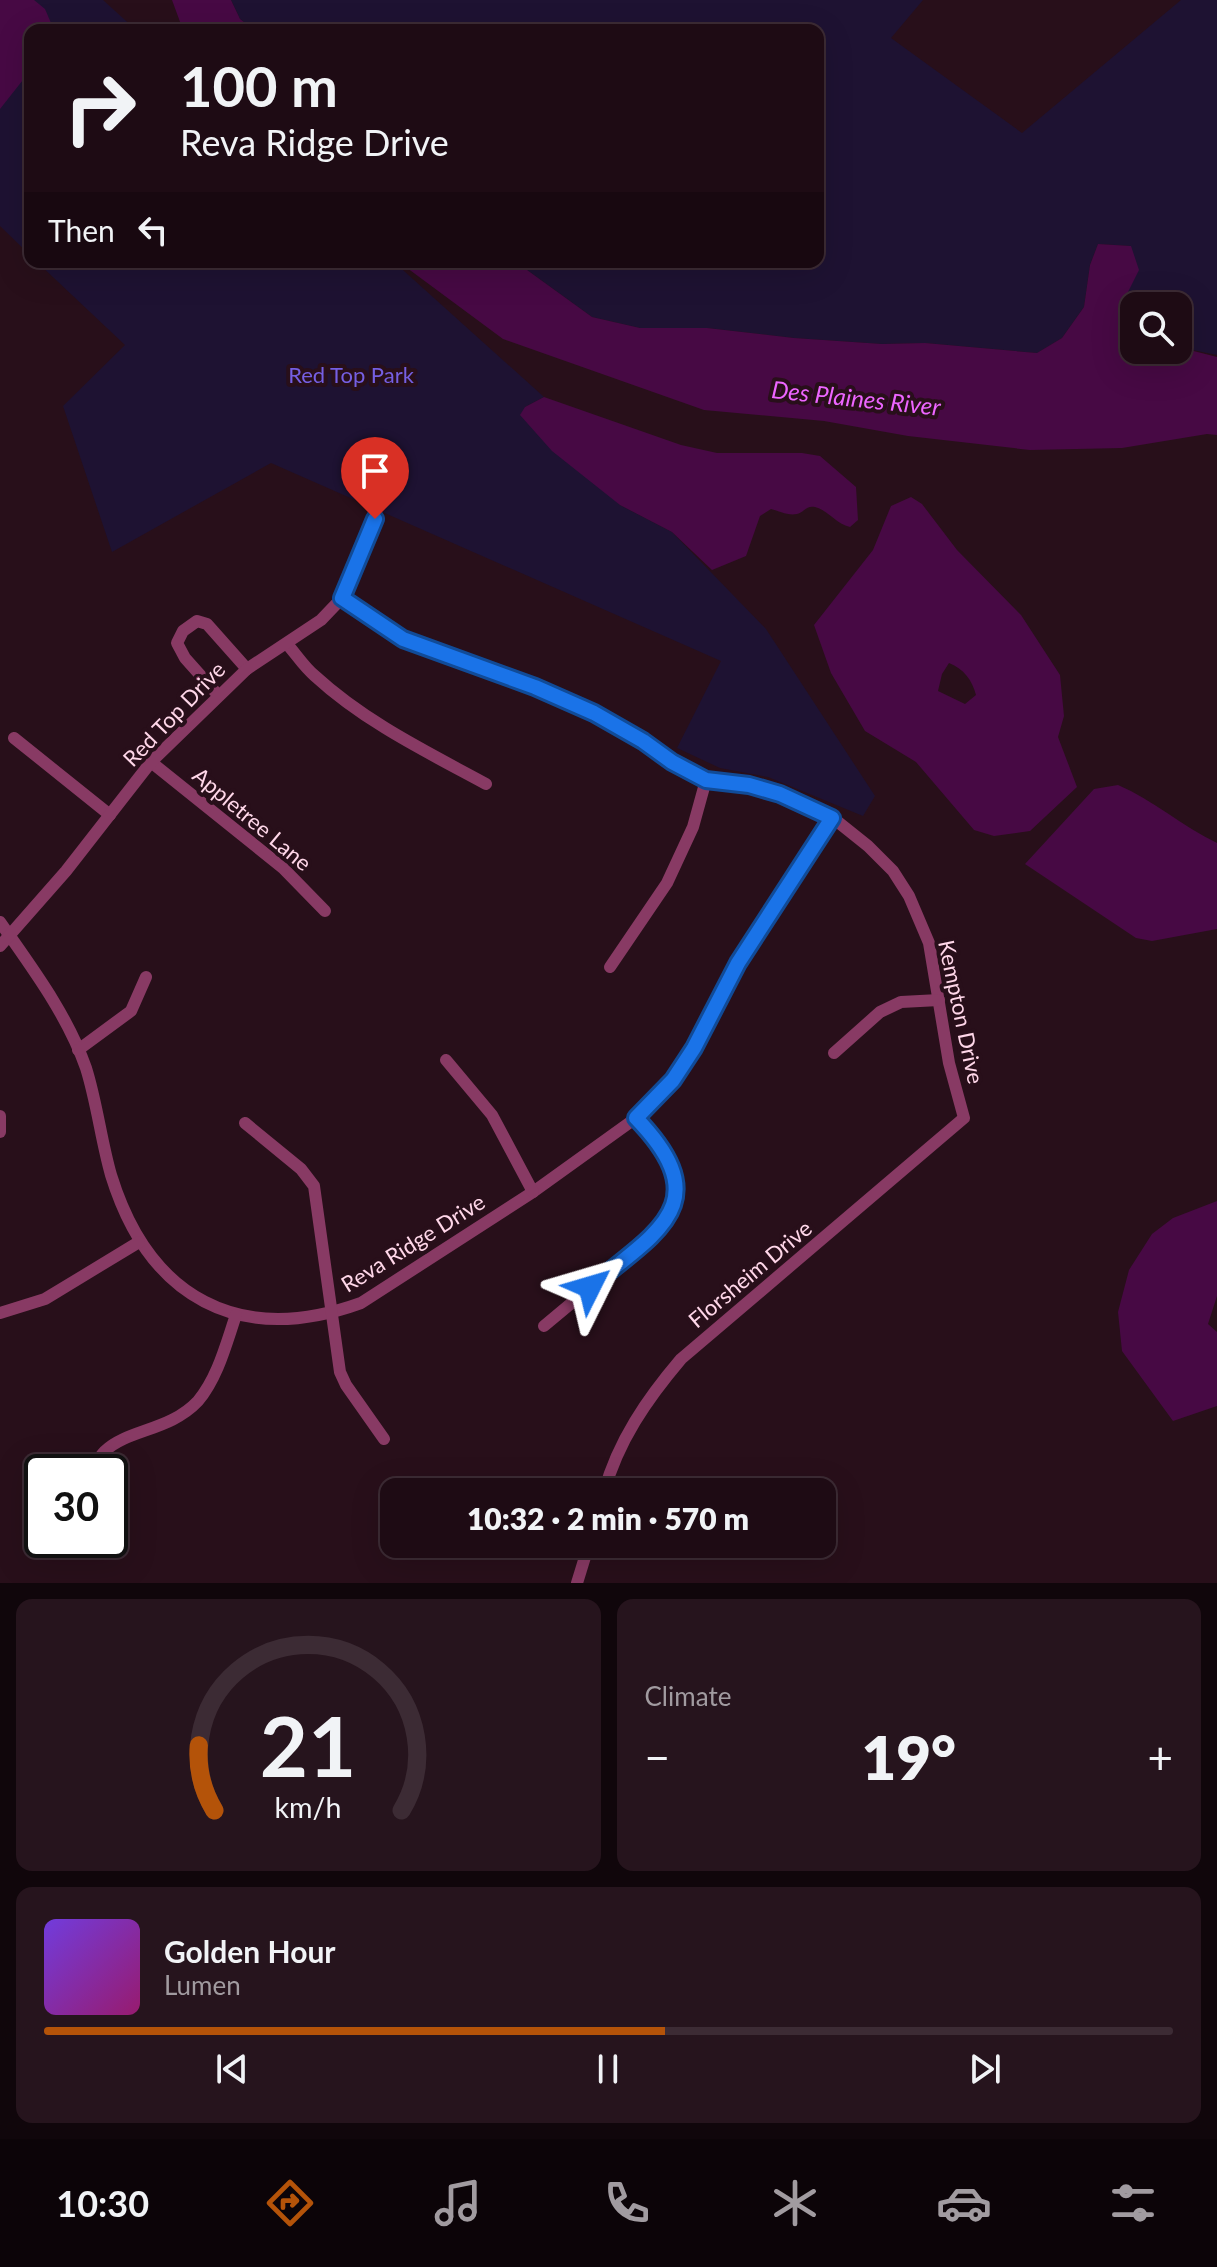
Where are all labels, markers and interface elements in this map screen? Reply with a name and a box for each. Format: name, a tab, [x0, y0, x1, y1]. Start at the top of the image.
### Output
text: 100 m	[180, 52, 338, 119]
icon: right	[48, 56, 152, 160]
text: Reva Ridge Drive	[180, 120, 449, 164]
icon: left	[131, 208, 175, 252]
text: Then	[48, 212, 115, 248]
map controls	[1120, 292, 1192, 364]
button: search	[1120, 292, 1192, 364]
park label: Red Top Park	[288, 361, 415, 388]
water label: Des Plaines River	[770, 374, 943, 421]
pin	[341, 437, 409, 519]
icon: arrive	[353, 449, 397, 493]
street label: Red Top Drive	[117, 656, 230, 772]
street label: Appletree Lane	[187, 761, 317, 876]
street label: Kempton Drive	[933, 938, 990, 1086]
street label: Reva Ridge Drive	[336, 1188, 490, 1298]
street label: Florsheim Drive	[683, 1214, 817, 1333]
position arrow	[548, 1245, 632, 1329]
speed limit sign: 30	[24, 1454, 128, 1558]
text: 10:32 · 2 min · 570 m	[467, 1500, 749, 1536]
text: Climate	[645, 1680, 731, 1712]
text: 21	[260, 1695, 357, 1795]
text: 19°	[861, 1721, 956, 1793]
text: −	[645, 1731, 670, 1783]
text: +	[1147, 1731, 1173, 1783]
text: km/h	[275, 1790, 342, 1824]
text: Golden Hour	[164, 1933, 336, 1969]
text: Lumen	[164, 1969, 241, 2001]
icon: previous	[210, 2047, 254, 2091]
icon: pause	[586, 2047, 630, 2091]
icon: next	[963, 2047, 1007, 2091]
icon: directions	[262, 2175, 318, 2231]
icon: music	[430, 2175, 486, 2231]
icon: phone	[599, 2175, 655, 2231]
icon: climate	[767, 2175, 823, 2231]
icon: car	[936, 2175, 992, 2231]
icon: filters	[1105, 2175, 1161, 2231]
text: 10:30	[56, 2181, 149, 2225]

